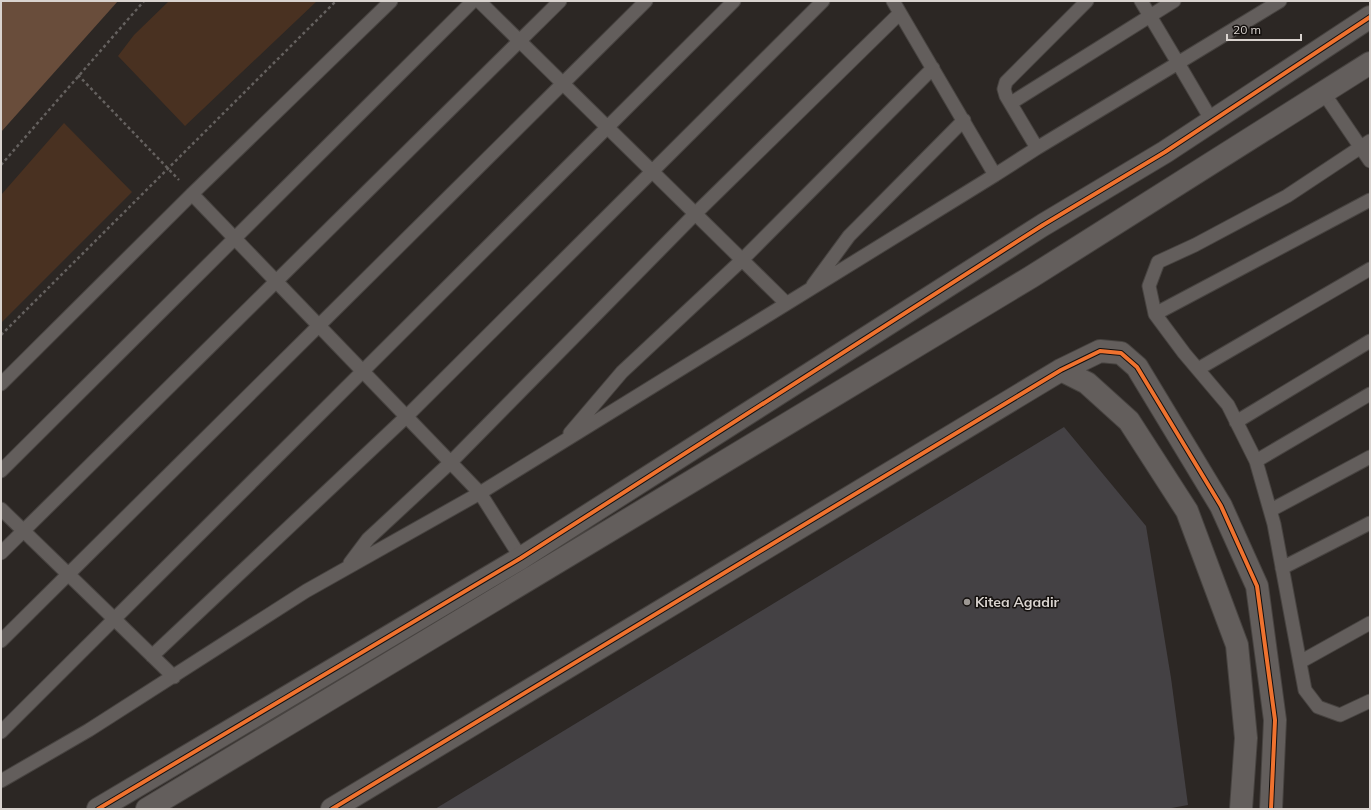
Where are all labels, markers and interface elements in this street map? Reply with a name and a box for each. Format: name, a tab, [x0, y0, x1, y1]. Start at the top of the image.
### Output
scale bar	[1227, 16, 1301, 42]
text: 20 m	[1233, 22, 1261, 37]
place label: Kitea Agadir	[975, 593, 1060, 611]
marker: Kitea Agadir	[962, 597, 972, 607]

